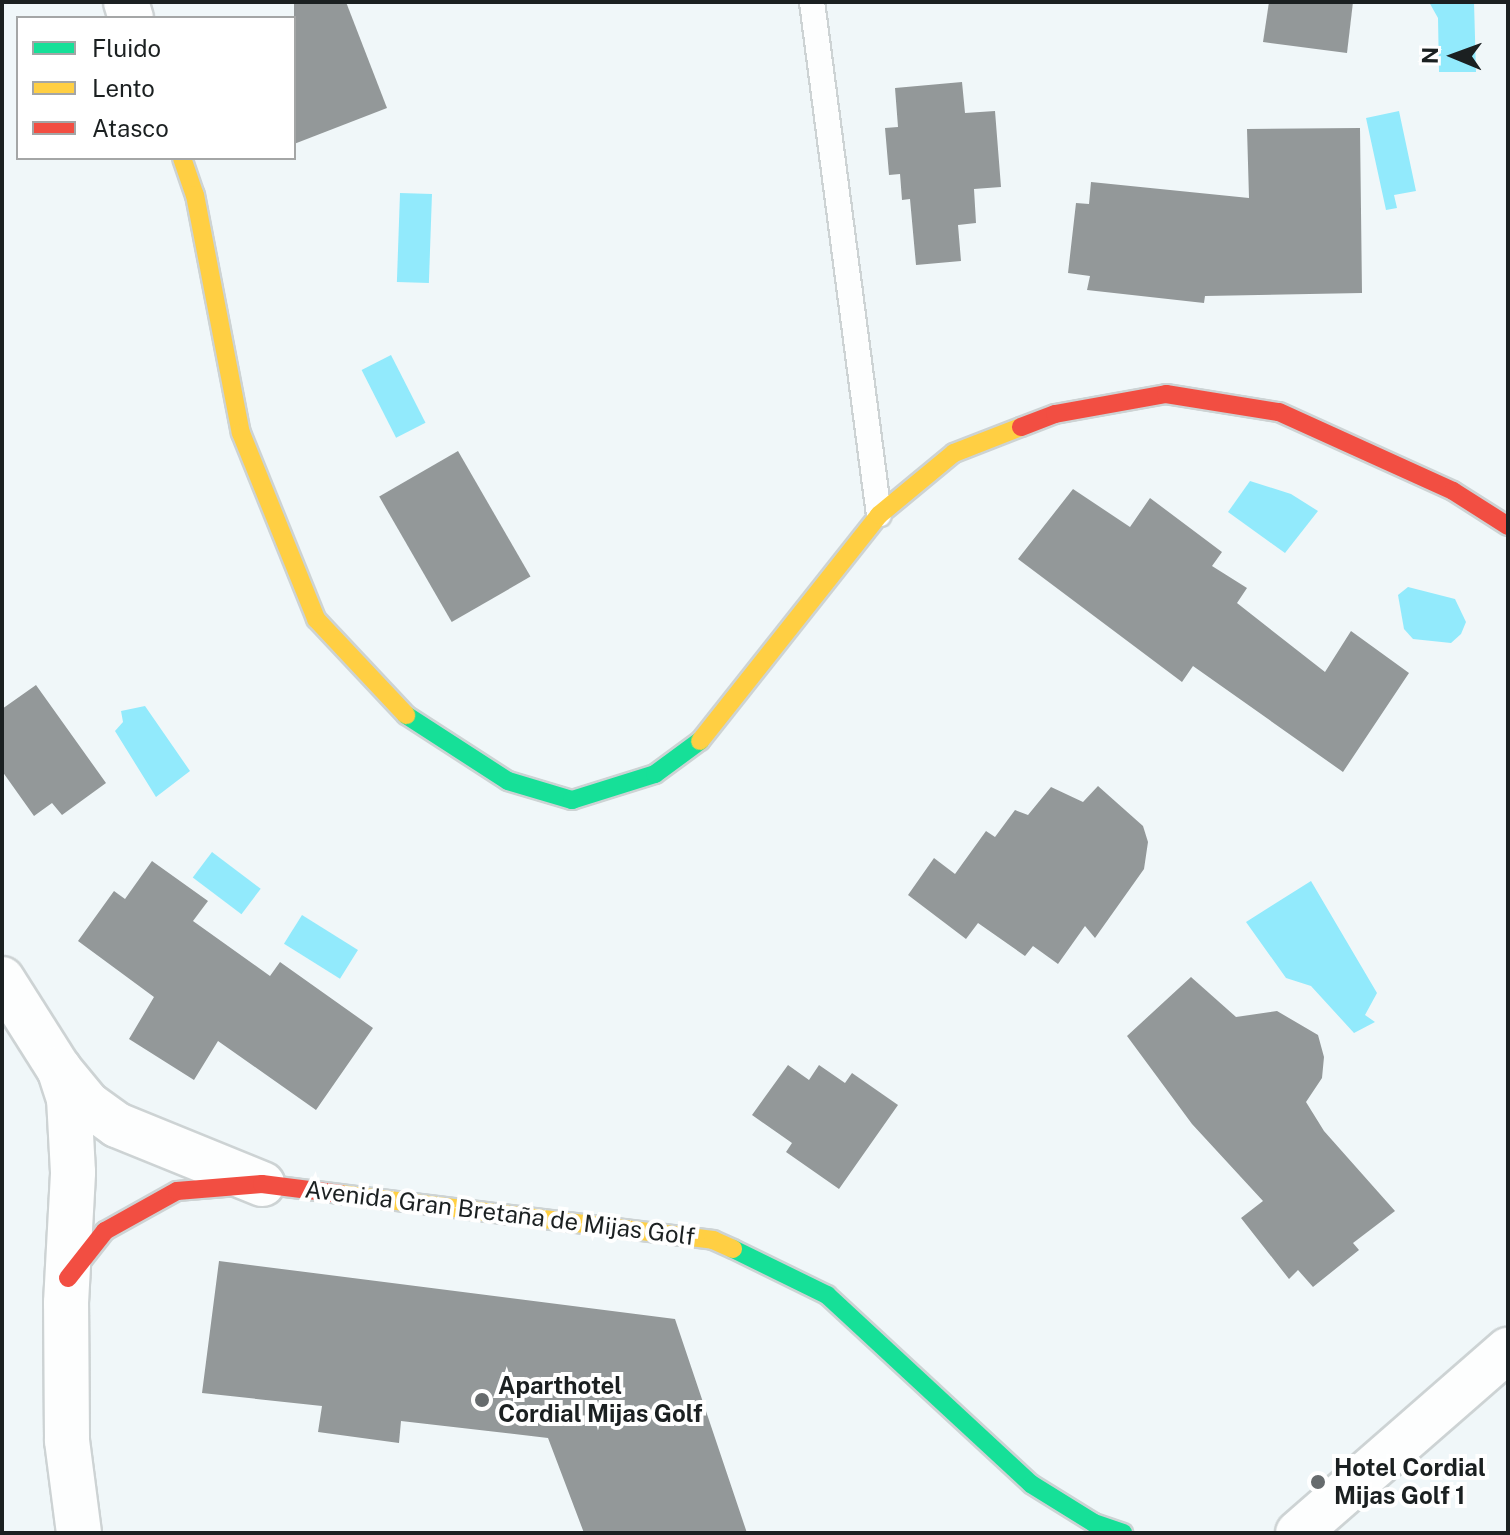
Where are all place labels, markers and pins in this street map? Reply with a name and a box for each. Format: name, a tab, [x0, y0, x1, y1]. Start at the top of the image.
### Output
place label: Aparthotel Cordial Mijas Golf	[498, 1372, 703, 1428]
marker: Aparthotel Cordial Mijas Golf	[473, 1391, 491, 1409]
place label: Hotel Cordial Mijas Golf 1	[1334, 1454, 1486, 1510]
marker: Hotel Cordial Mijas Golf 1	[1309, 1473, 1327, 1491]

